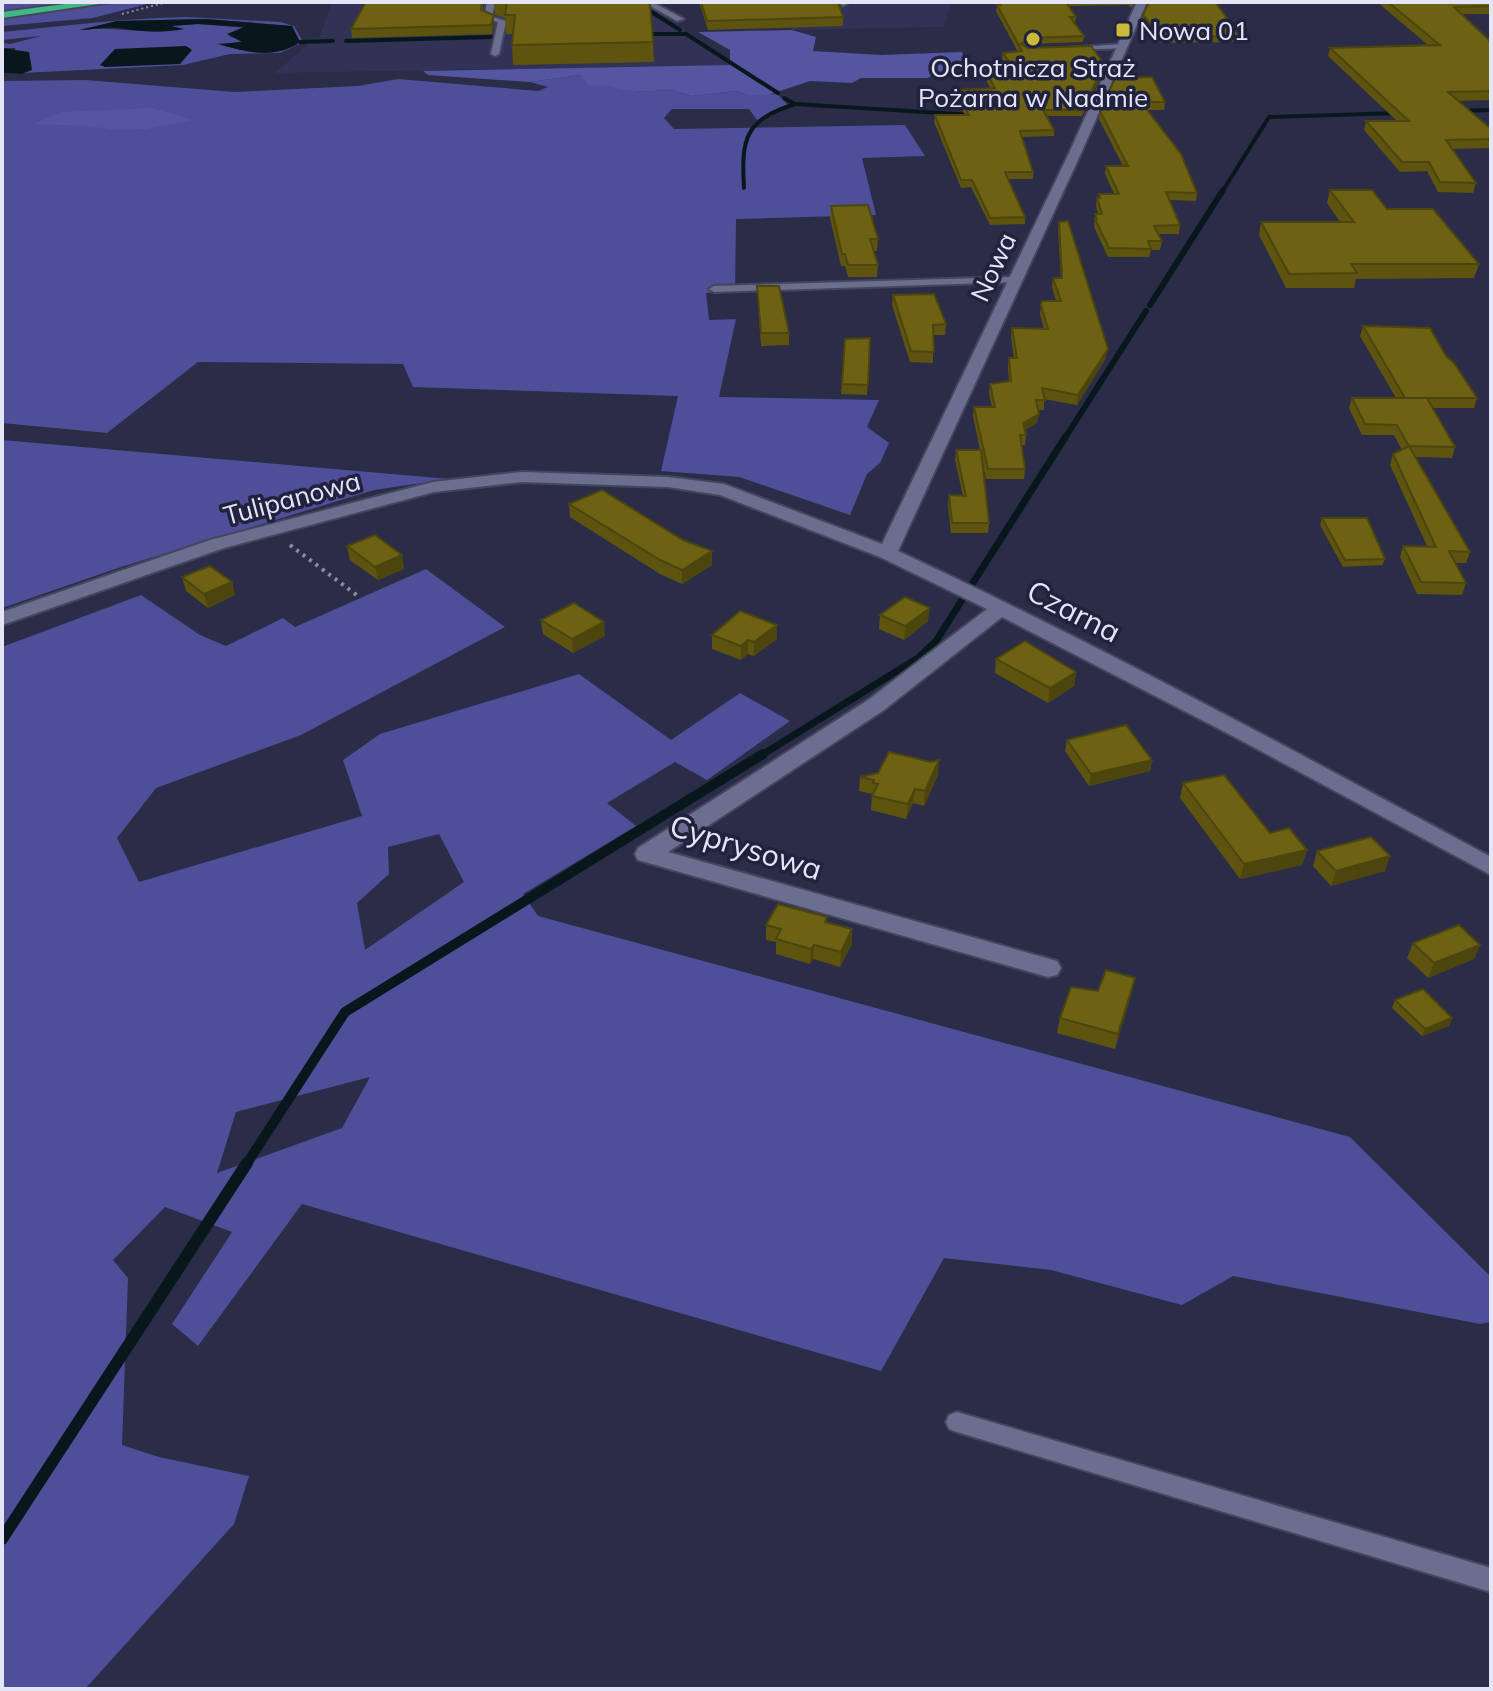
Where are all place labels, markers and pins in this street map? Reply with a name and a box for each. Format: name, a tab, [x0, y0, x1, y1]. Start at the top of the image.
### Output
place label: Nowa 01	[1139, 14, 1249, 47]
marker: Nowa 01	[1114, 21, 1132, 39]
marker: Ochotnicza Straż Pożarna w Nadmie	[1024, 30, 1042, 48]
place label: Ochotnicza Straż Pożarna w Nadmie	[918, 51, 1148, 114]

